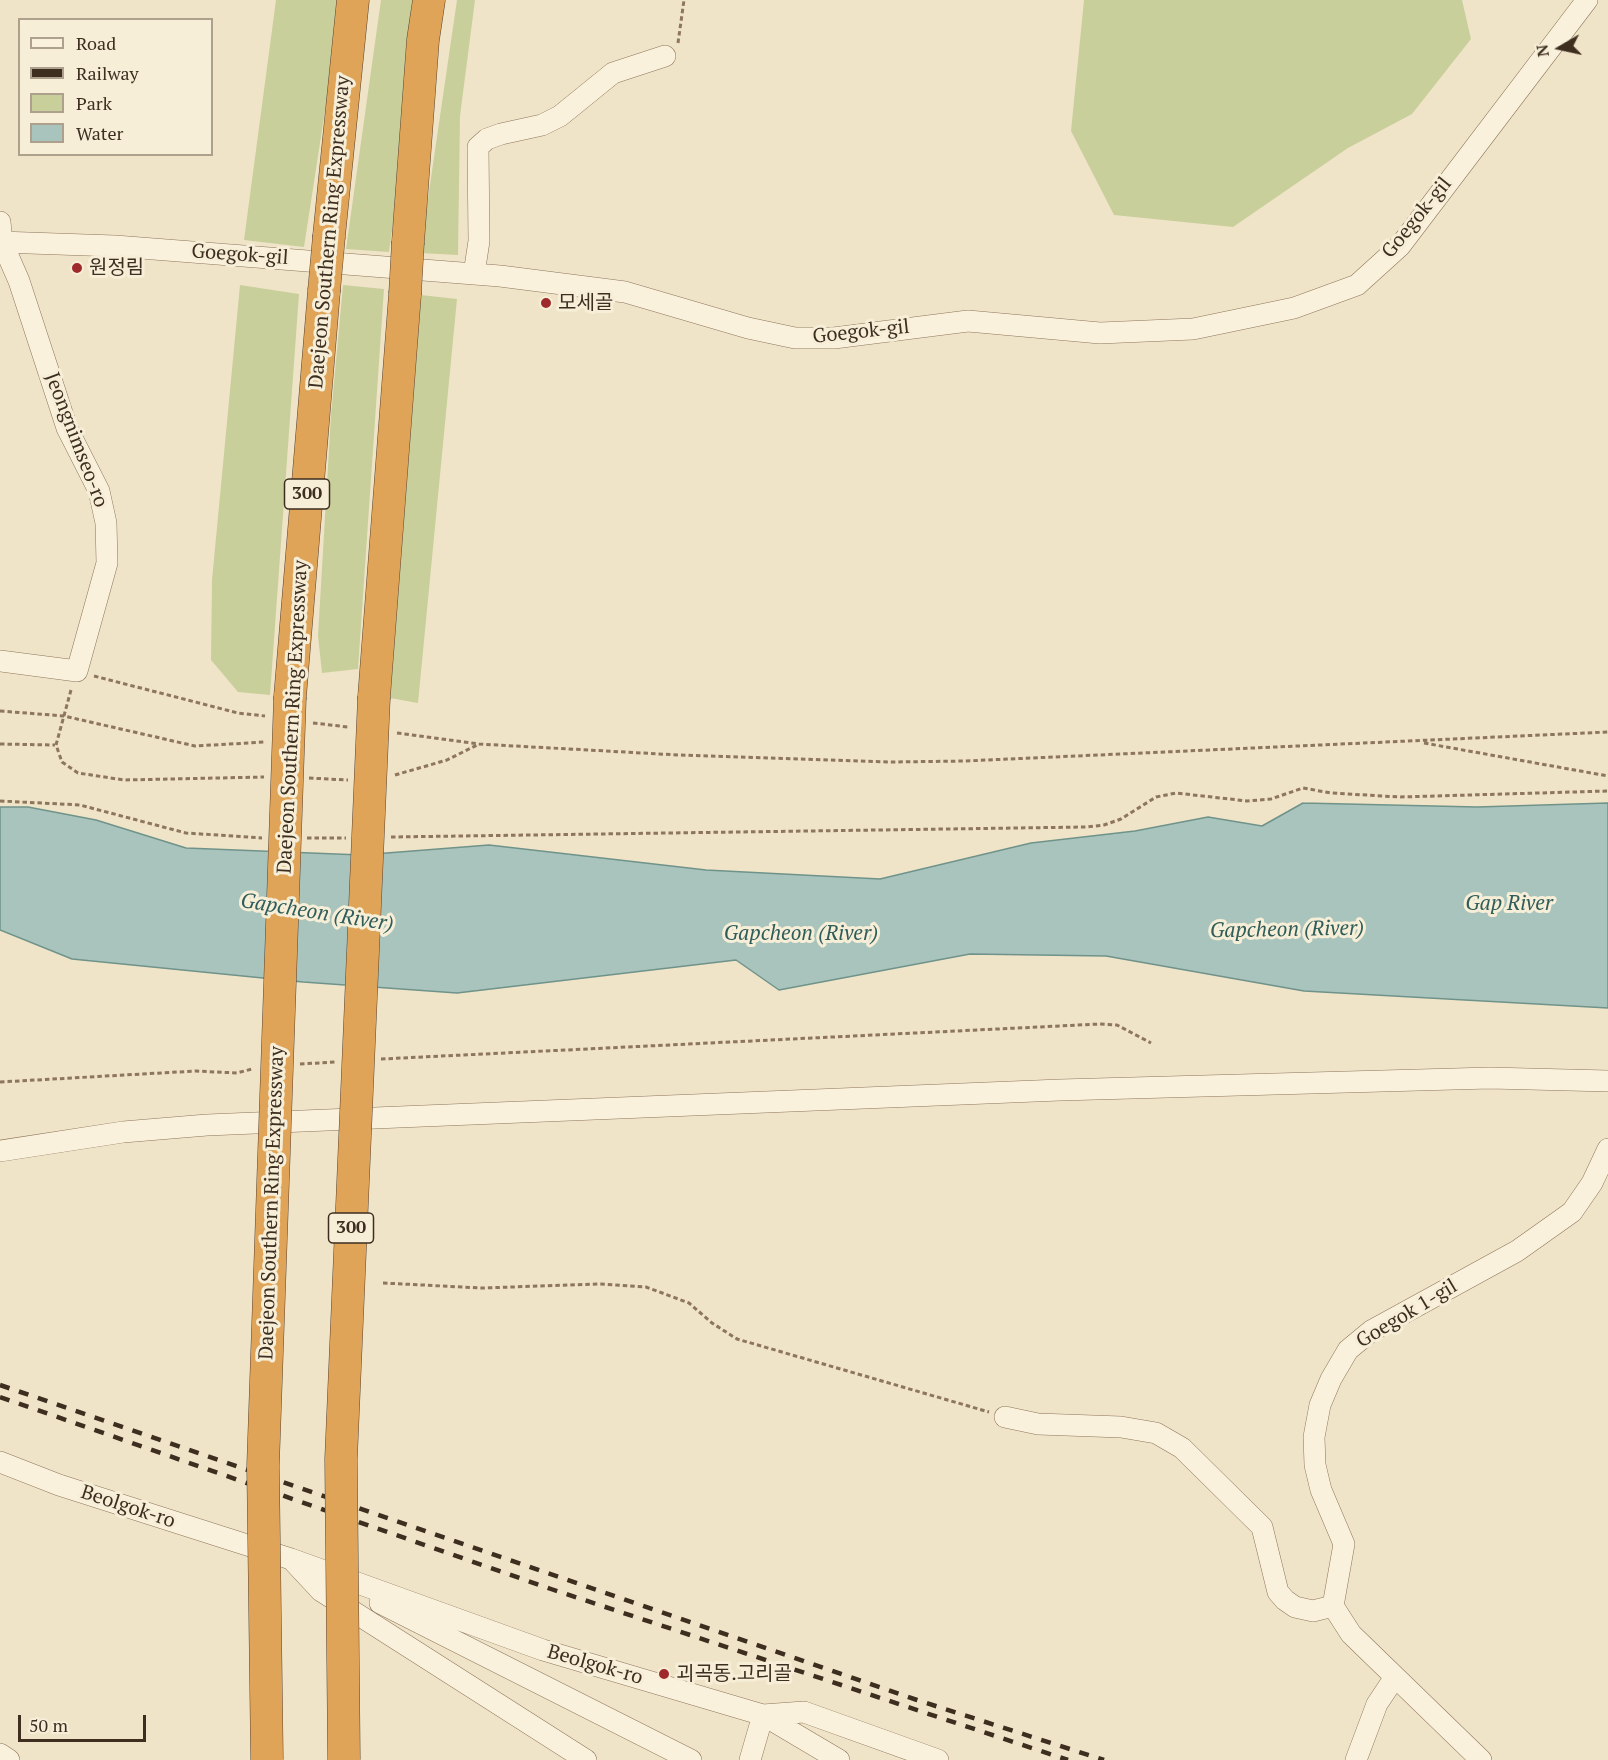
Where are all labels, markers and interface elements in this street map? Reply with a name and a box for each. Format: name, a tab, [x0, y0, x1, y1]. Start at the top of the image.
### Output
legend	[18, 18, 213, 156]
north arrow	[1530, 18, 1590, 78]
text: Road	[76, 31, 116, 55]
text: N	[1530, 43, 1554, 59]
text: Railway	[76, 61, 139, 85]
street label: Daejeon Southern Ring Expressway	[304, 75, 356, 389]
text: Park	[76, 91, 112, 115]
text: Water	[76, 121, 123, 145]
street label: Goegok-gil	[1377, 173, 1457, 263]
street label: Goegok-gil	[191, 240, 289, 270]
place label: 원정림	[89, 256, 144, 280]
marker: 원정림	[70, 261, 84, 275]
place label: 모세골	[558, 291, 613, 315]
marker: 모세골	[539, 296, 553, 310]
street label: Goegok-gil	[811, 315, 911, 349]
street label: Jeongnimseo-ro	[39, 369, 113, 511]
road number: 300	[284, 479, 330, 509]
street label: Daejeon Southern Ring Expressway	[273, 560, 313, 874]
water label: Gapcheon (River)	[239, 888, 395, 938]
water label: Gap River	[1465, 891, 1553, 917]
water label: Gapcheon (River)	[1210, 916, 1364, 944]
water label: Gapcheon (River)	[724, 921, 878, 947]
street label: Daejeon Southern Ring Expressway	[255, 1046, 289, 1360]
road number: 300	[328, 1213, 374, 1243]
street label: Goegok 1-gil	[1352, 1275, 1462, 1353]
street label: Beolgok-ro	[78, 1480, 178, 1534]
street label: Beolgok-ro	[545, 1640, 645, 1690]
place label: 괴곡동.고리골	[676, 1662, 792, 1686]
marker: 괴곡동.고리골	[657, 1667, 671, 1681]
scale bar	[21, 1703, 148, 1741]
text: 50 m	[29, 1713, 68, 1737]

